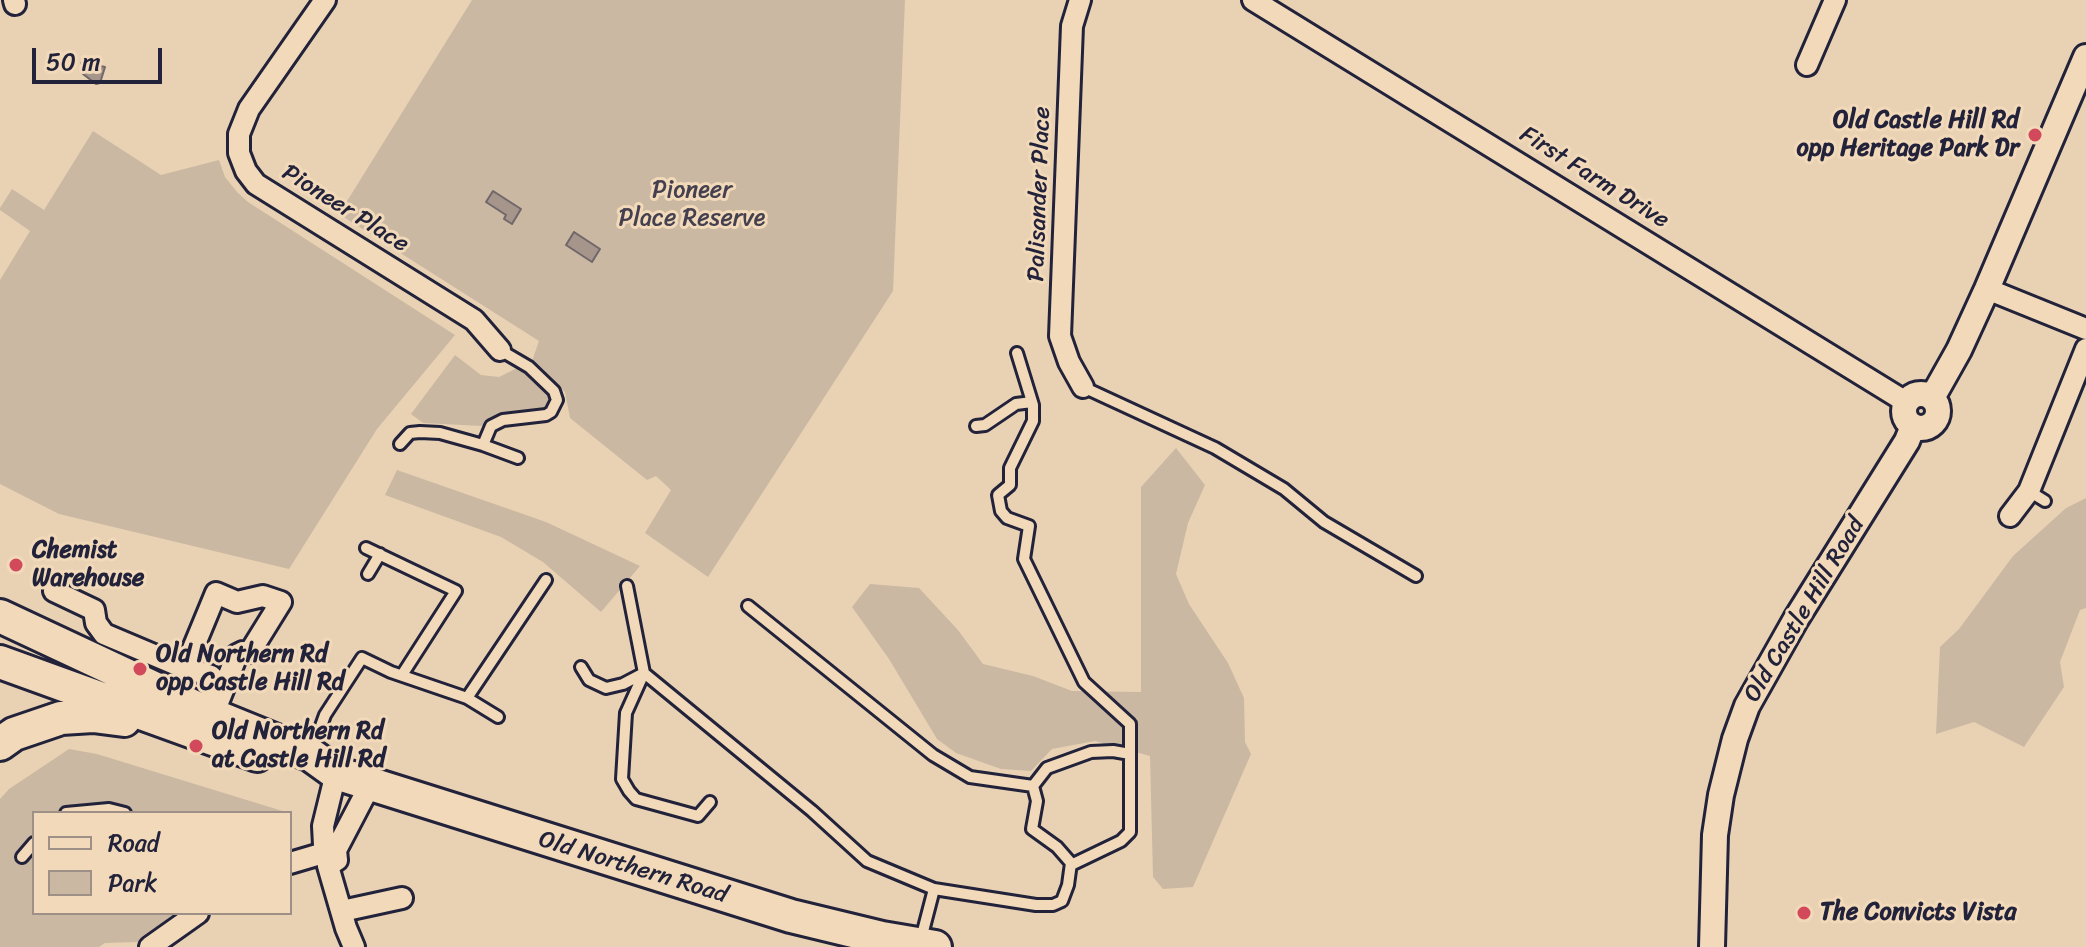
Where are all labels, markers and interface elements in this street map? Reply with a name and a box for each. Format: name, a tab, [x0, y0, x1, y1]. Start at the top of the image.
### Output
scale bar	[36, 32, 166, 82]
text: 50 m	[46, 41, 101, 83]
street label: Palisander Place	[1023, 106, 1057, 282]
place label: Old Castle Hill Rd opp Heritage Park Dr	[1797, 107, 2019, 163]
street label: First Farm Drive	[1514, 121, 1674, 235]
marker: Old Castle Hill Rd opp Heritage Park Dr	[2026, 126, 2044, 144]
street label: Pioneer Place	[276, 159, 414, 259]
park label: Pioneer Place Reserve	[619, 177, 765, 233]
street label: Old Castle Hill Road	[1739, 512, 1871, 708]
place label: Chemist Warehouse	[32, 537, 144, 593]
marker: Chemist Warehouse	[7, 556, 25, 574]
place label: Old Northern Rd opp Castle Hill Rd	[156, 641, 344, 697]
marker: Old Northern Rd opp Castle Hill Rd	[131, 660, 149, 678]
place label: Old Northern Rd at Castle Hill Rd	[212, 718, 385, 774]
marker: Old Northern Rd at Castle Hill Rd	[187, 737, 205, 755]
legend	[32, 811, 292, 915]
text: Road	[108, 822, 159, 864]
street label: Old Northern Road	[535, 826, 731, 910]
text: Park	[108, 862, 157, 904]
place label: The Convicts Vista	[1820, 899, 2017, 927]
marker: The Convicts Vista	[1795, 904, 1813, 922]

